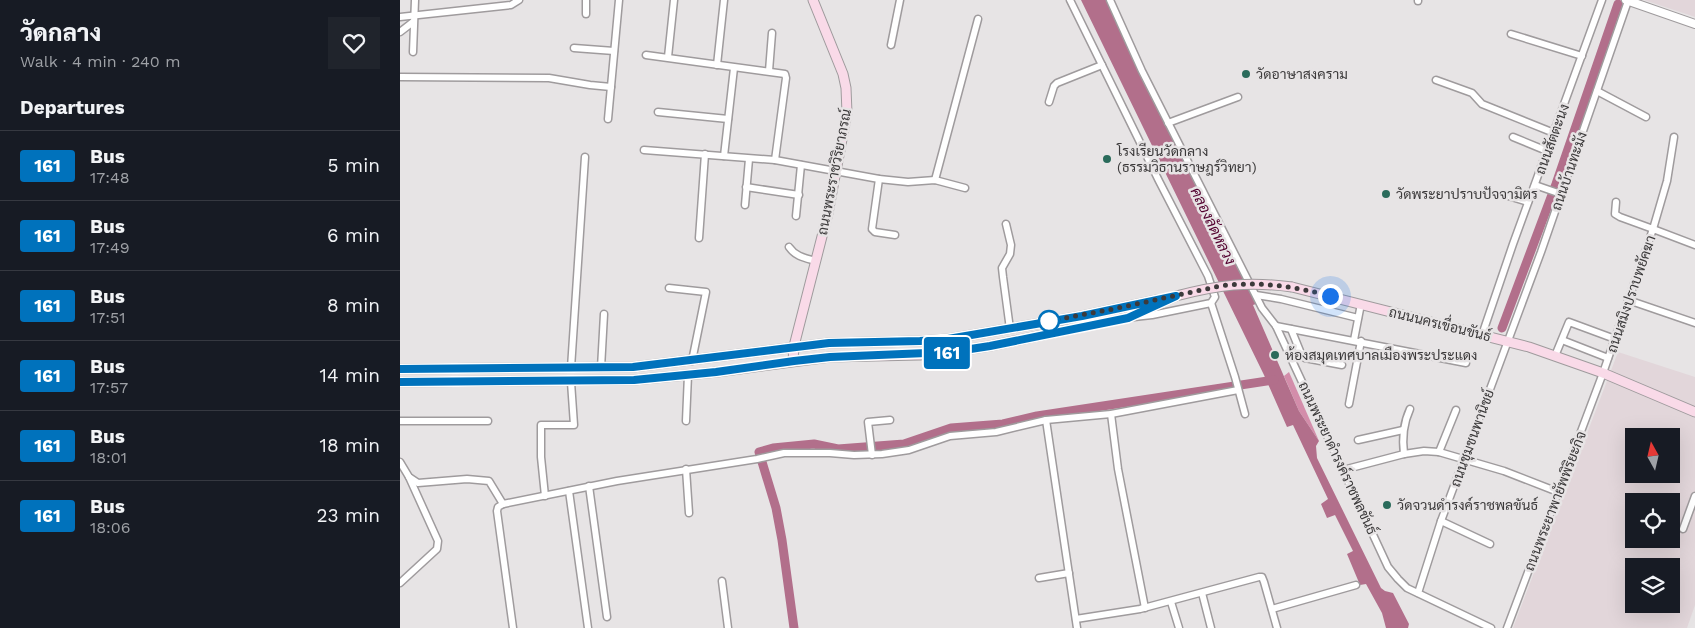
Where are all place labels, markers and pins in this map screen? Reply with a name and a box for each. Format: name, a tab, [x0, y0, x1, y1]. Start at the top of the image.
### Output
place label: วัดอาษาสงคราม	[1256, 66, 1348, 82]
marker: วัดอาษาสงคราม	[1240, 68, 1252, 80]
place label: โรงเรียนวัดกลาง (ธรรมวิธานราษฎร์วิทยา)	[1116, 142, 1257, 176]
marker: โรงเรียนวัดกลาง (ธรรมวิธานราษฎร์วิทยา)	[1101, 153, 1113, 165]
place label: วัดพระยาปราบปัจจามิตร	[1396, 186, 1538, 202]
marker: วัดพระยาปราบปัจจามิตร	[1380, 188, 1392, 200]
unlabelled marker	[1038, 310, 1060, 332]
place label: ห้องสมุดเทศบาลเมืองพระประแดง	[1285, 346, 1477, 365]
marker: ห้องสมุดเทศบาลเมืองพระประแดง	[1269, 349, 1281, 361]
place label: วัดจวนดำรงค์ราชพลขันธ์	[1397, 496, 1538, 513]
marker: วัดจวนดำรงค์ราชพลขันธ์	[1381, 499, 1393, 511]

